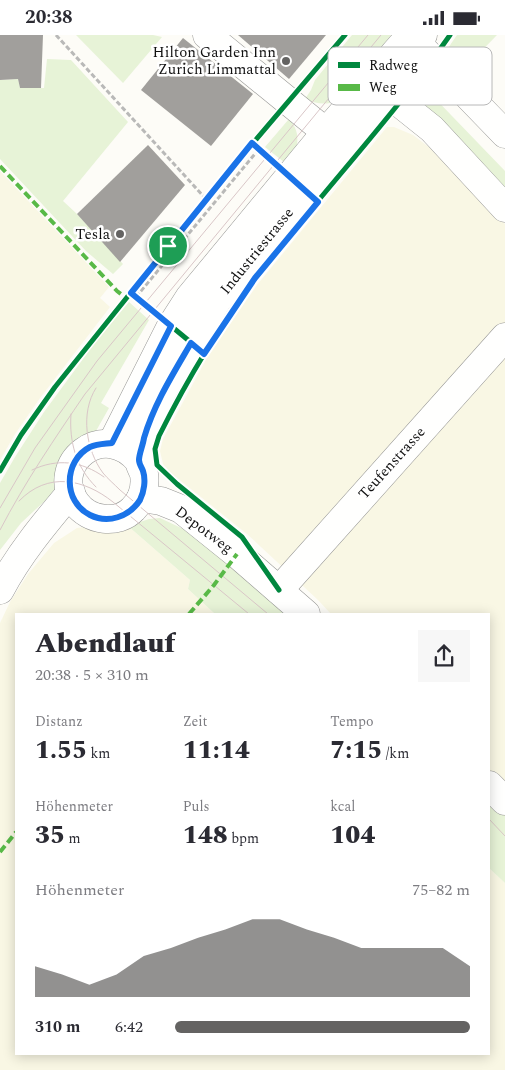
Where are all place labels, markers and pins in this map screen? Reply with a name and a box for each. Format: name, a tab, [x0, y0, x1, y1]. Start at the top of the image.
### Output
place label: Hilton Garden Inn Zurich Limmattal	[153, 41, 276, 81]
marker: Hilton Garden Inn Zurich Limmattal	[280, 55, 292, 67]
place label: Tesla	[75, 223, 111, 246]
pin	[147, 225, 189, 267]
marker: Tesla	[114, 228, 126, 240]

